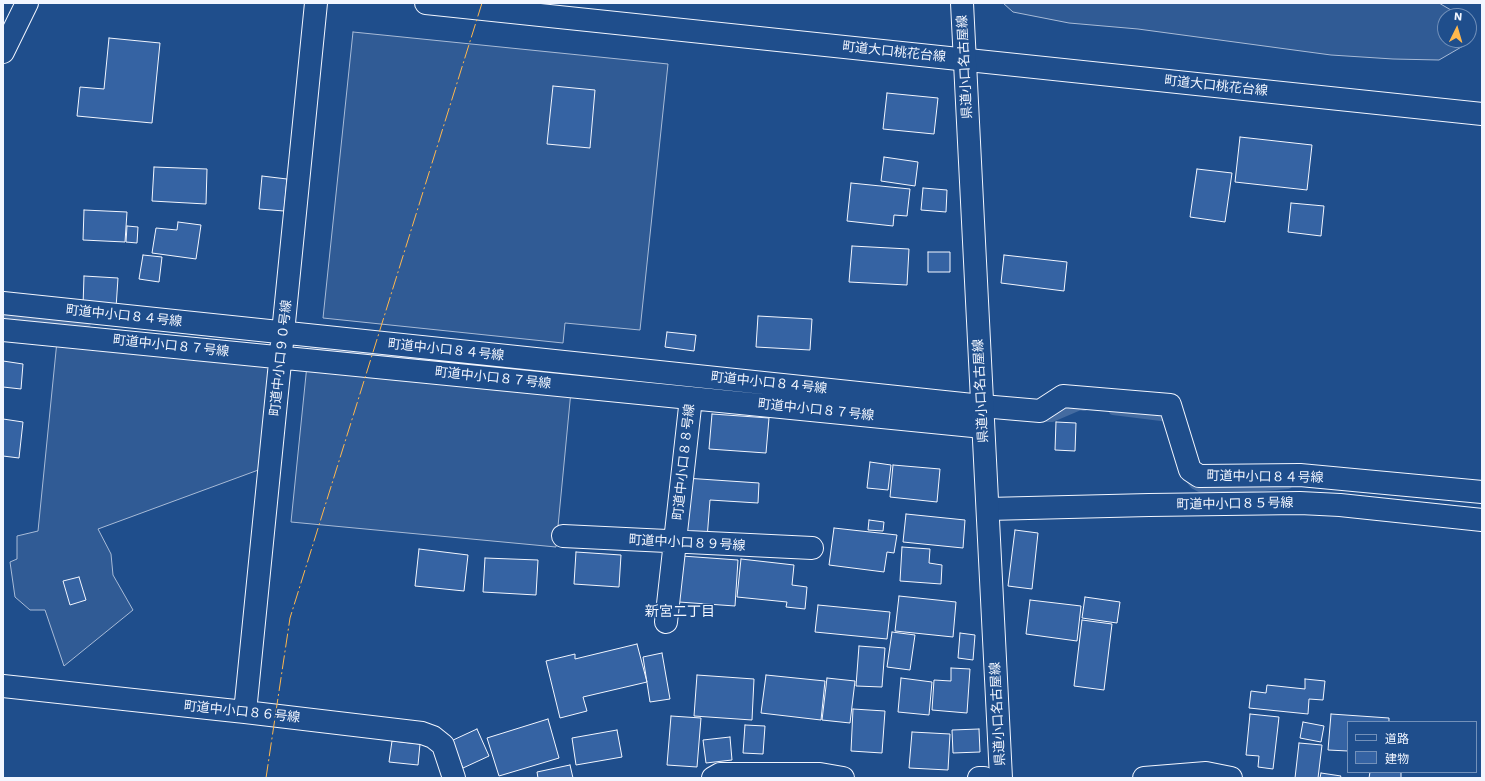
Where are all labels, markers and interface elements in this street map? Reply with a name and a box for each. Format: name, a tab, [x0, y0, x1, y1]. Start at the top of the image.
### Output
north arrow	[1437, 8, 1477, 48]
text: N	[1453, 10, 1463, 23]
street label: 県道小口名古屋線	[954, 15, 976, 119]
street label: 町道大口桃花台線	[841, 39, 947, 65]
street label: 町道大口桃花台線	[1163, 73, 1269, 99]
street label: 町道中小口９０号線	[267, 299, 295, 417]
street label: 町道中小口８４号線	[65, 302, 183, 330]
street label: 町道中小口８７号線	[112, 332, 230, 360]
street label: 町道中小口８４号線	[387, 336, 505, 364]
street label: 県道小口名古屋線	[970, 339, 992, 443]
street label: 町道中小口８７号線	[434, 364, 552, 392]
street label: 町道中小口８４号線	[710, 369, 828, 397]
street label: 町道中小口８７号線	[757, 396, 875, 424]
street label: 町道中小口８８号線	[670, 403, 698, 521]
street label: 町道中小口８４号線	[1206, 468, 1324, 486]
street label: 町道中小口８５号線	[1176, 495, 1294, 513]
street label: 町道中小口８９号線	[628, 532, 746, 554]
district label: 新宮二丁目	[645, 604, 715, 620]
street label: 県道小口名古屋線	[987, 662, 1009, 766]
street label: 町道中小口８６号線	[183, 698, 301, 726]
legend	[1347, 721, 1477, 773]
text: 道路	[1385, 732, 1409, 746]
text: 建物	[1385, 752, 1409, 766]

